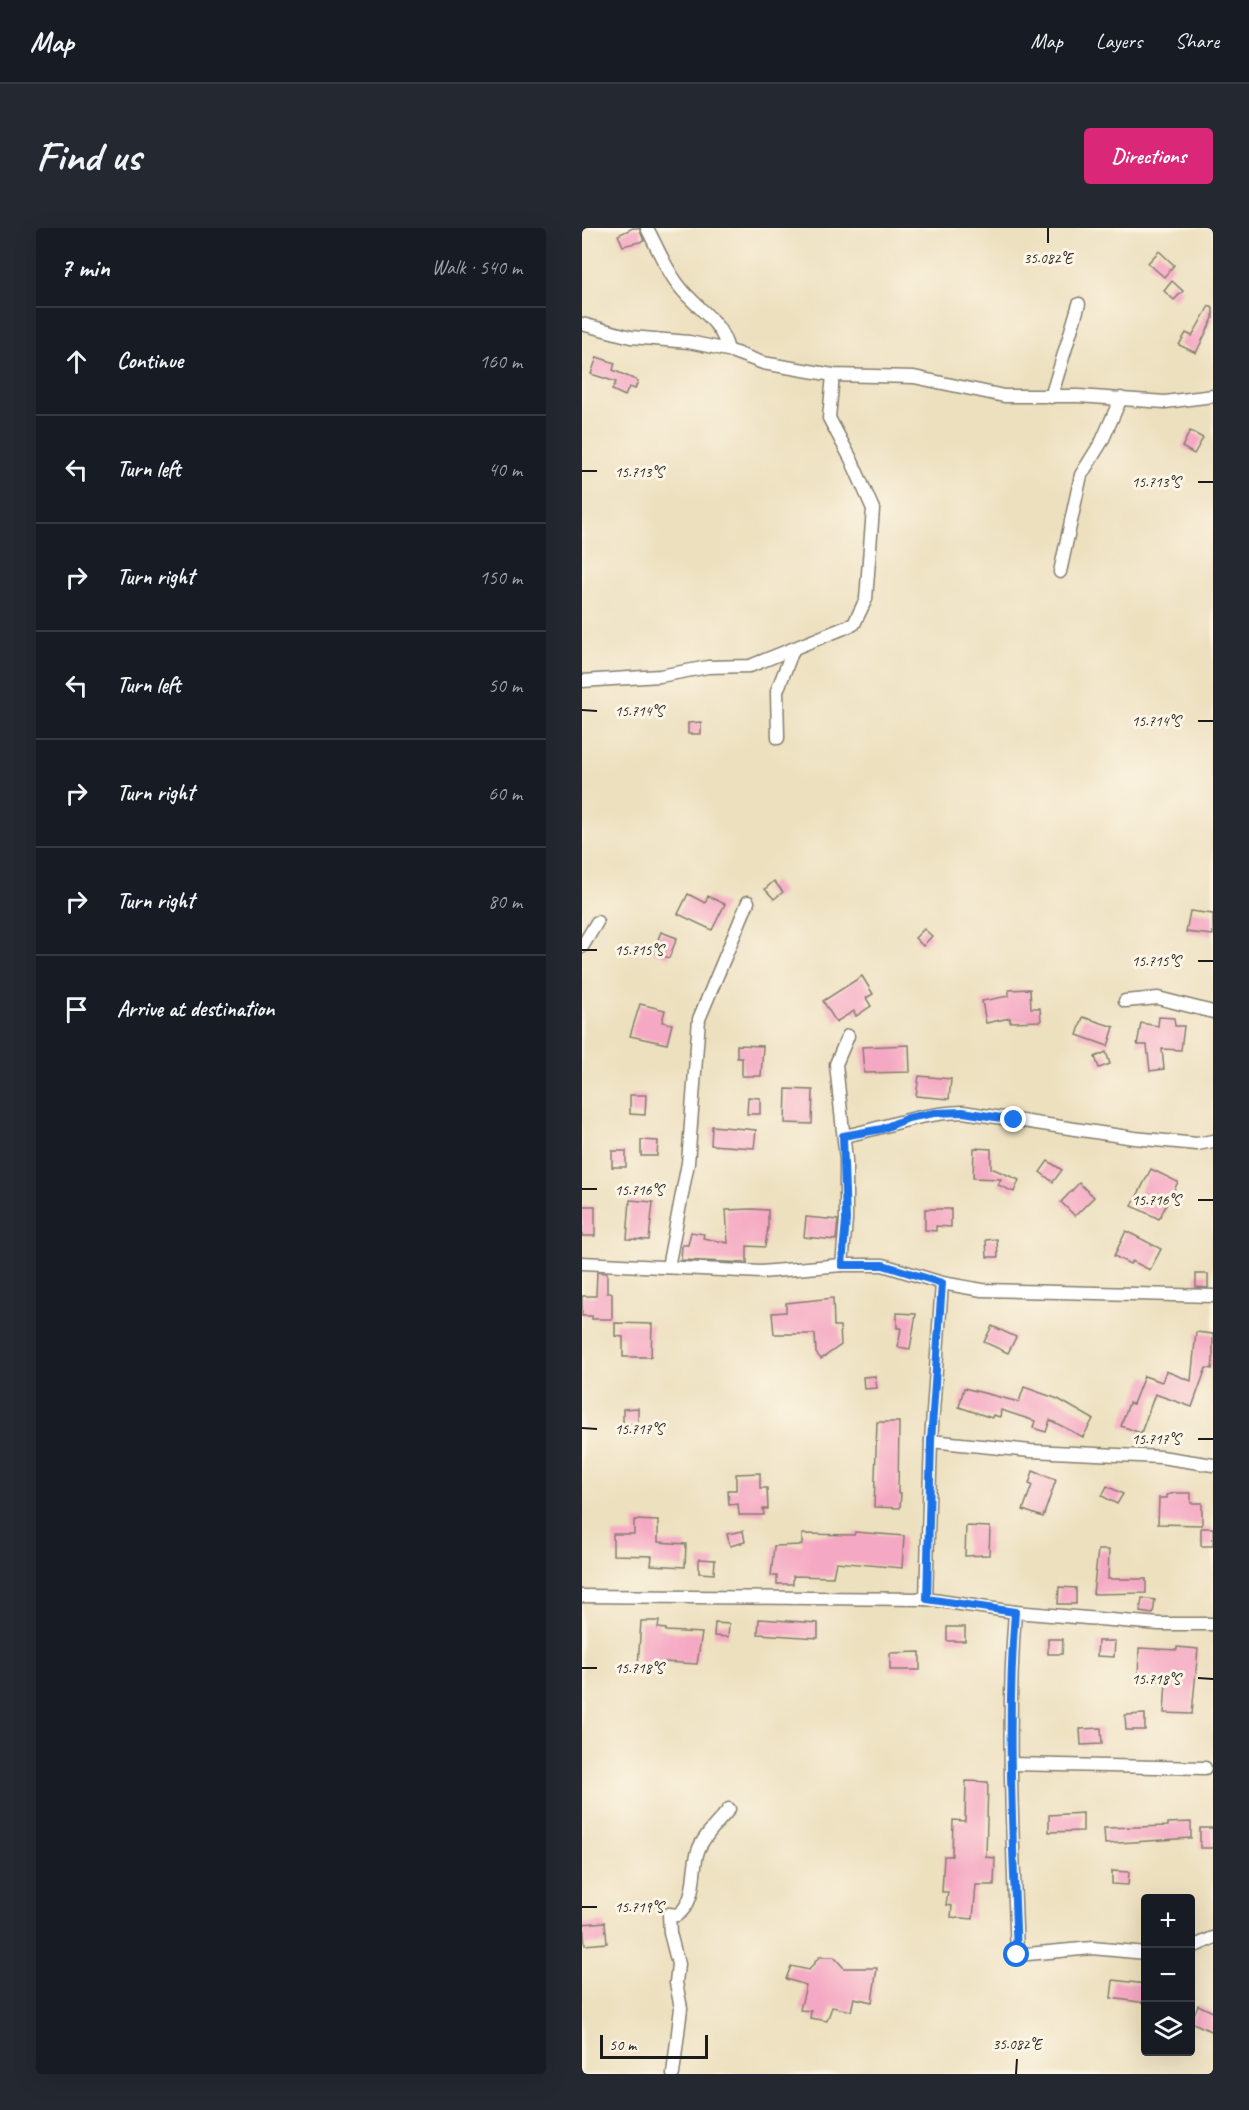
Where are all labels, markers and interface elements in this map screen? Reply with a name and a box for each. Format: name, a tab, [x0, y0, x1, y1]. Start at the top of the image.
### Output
text: Map	[30, 24, 73, 59]
text: Map	[1030, 28, 1063, 54]
text: Layers	[1096, 28, 1142, 54]
text: Share	[1175, 28, 1219, 54]
button: Directions	[1084, 128, 1213, 184]
text: Find us	[36, 130, 141, 183]
text: 35.082°E	[1024, 249, 1075, 268]
text: 7 min	[60, 251, 110, 284]
text: Walk · 540 m	[432, 255, 522, 280]
icon: ahead	[60, 345, 93, 378]
text: Continue	[117, 347, 183, 375]
text: 160 m	[479, 349, 522, 374]
icon: left	[60, 453, 93, 486]
text: Turn left	[117, 455, 181, 483]
text: 40 m	[488, 457, 522, 482]
text: 15.713°S	[615, 463, 666, 482]
text: 15.713°S	[1132, 473, 1183, 492]
icon: right	[60, 561, 93, 594]
text: Turn right	[117, 563, 194, 591]
text: 150 m	[479, 565, 522, 590]
icon: left	[60, 669, 93, 702]
text: Turn left	[117, 671, 181, 699]
text: 50 m	[488, 673, 522, 698]
text: 15.714°S	[615, 702, 666, 721]
text: 15.714°S	[1132, 712, 1183, 731]
icon: right	[60, 777, 93, 810]
text: Turn right	[117, 779, 194, 807]
text: 60 m	[488, 781, 522, 806]
icon: right	[60, 885, 93, 918]
text: Turn right	[117, 887, 194, 915]
text: 80 m	[488, 889, 522, 914]
text: 15.715°S	[615, 941, 666, 960]
text: 15.715°S	[1132, 952, 1183, 971]
icon: arrive	[60, 993, 93, 1026]
text: Arrive at destination	[117, 995, 274, 1023]
route end	[1000, 1106, 1026, 1132]
text: 15.716°S	[615, 1181, 666, 1200]
text: 15.716°S	[1132, 1191, 1183, 1210]
text: 15.717°S	[615, 1420, 666, 1439]
text: 15.717°S	[1132, 1430, 1183, 1449]
text: 15.718°S	[615, 1659, 666, 1678]
text: 15.718°S	[1132, 1670, 1183, 1689]
map controls	[1141, 1894, 1195, 2056]
button: +	[1141, 1894, 1195, 1948]
text: 15.719°S	[615, 1898, 666, 1917]
route start	[1003, 1941, 1029, 1967]
button: −	[1141, 1948, 1195, 2002]
button: layers	[1141, 2002, 1195, 2056]
scale bar	[600, 2032, 708, 2060]
text: 50 m	[609, 2035, 636, 2055]
text: 35.082°E	[993, 2035, 1044, 2054]

